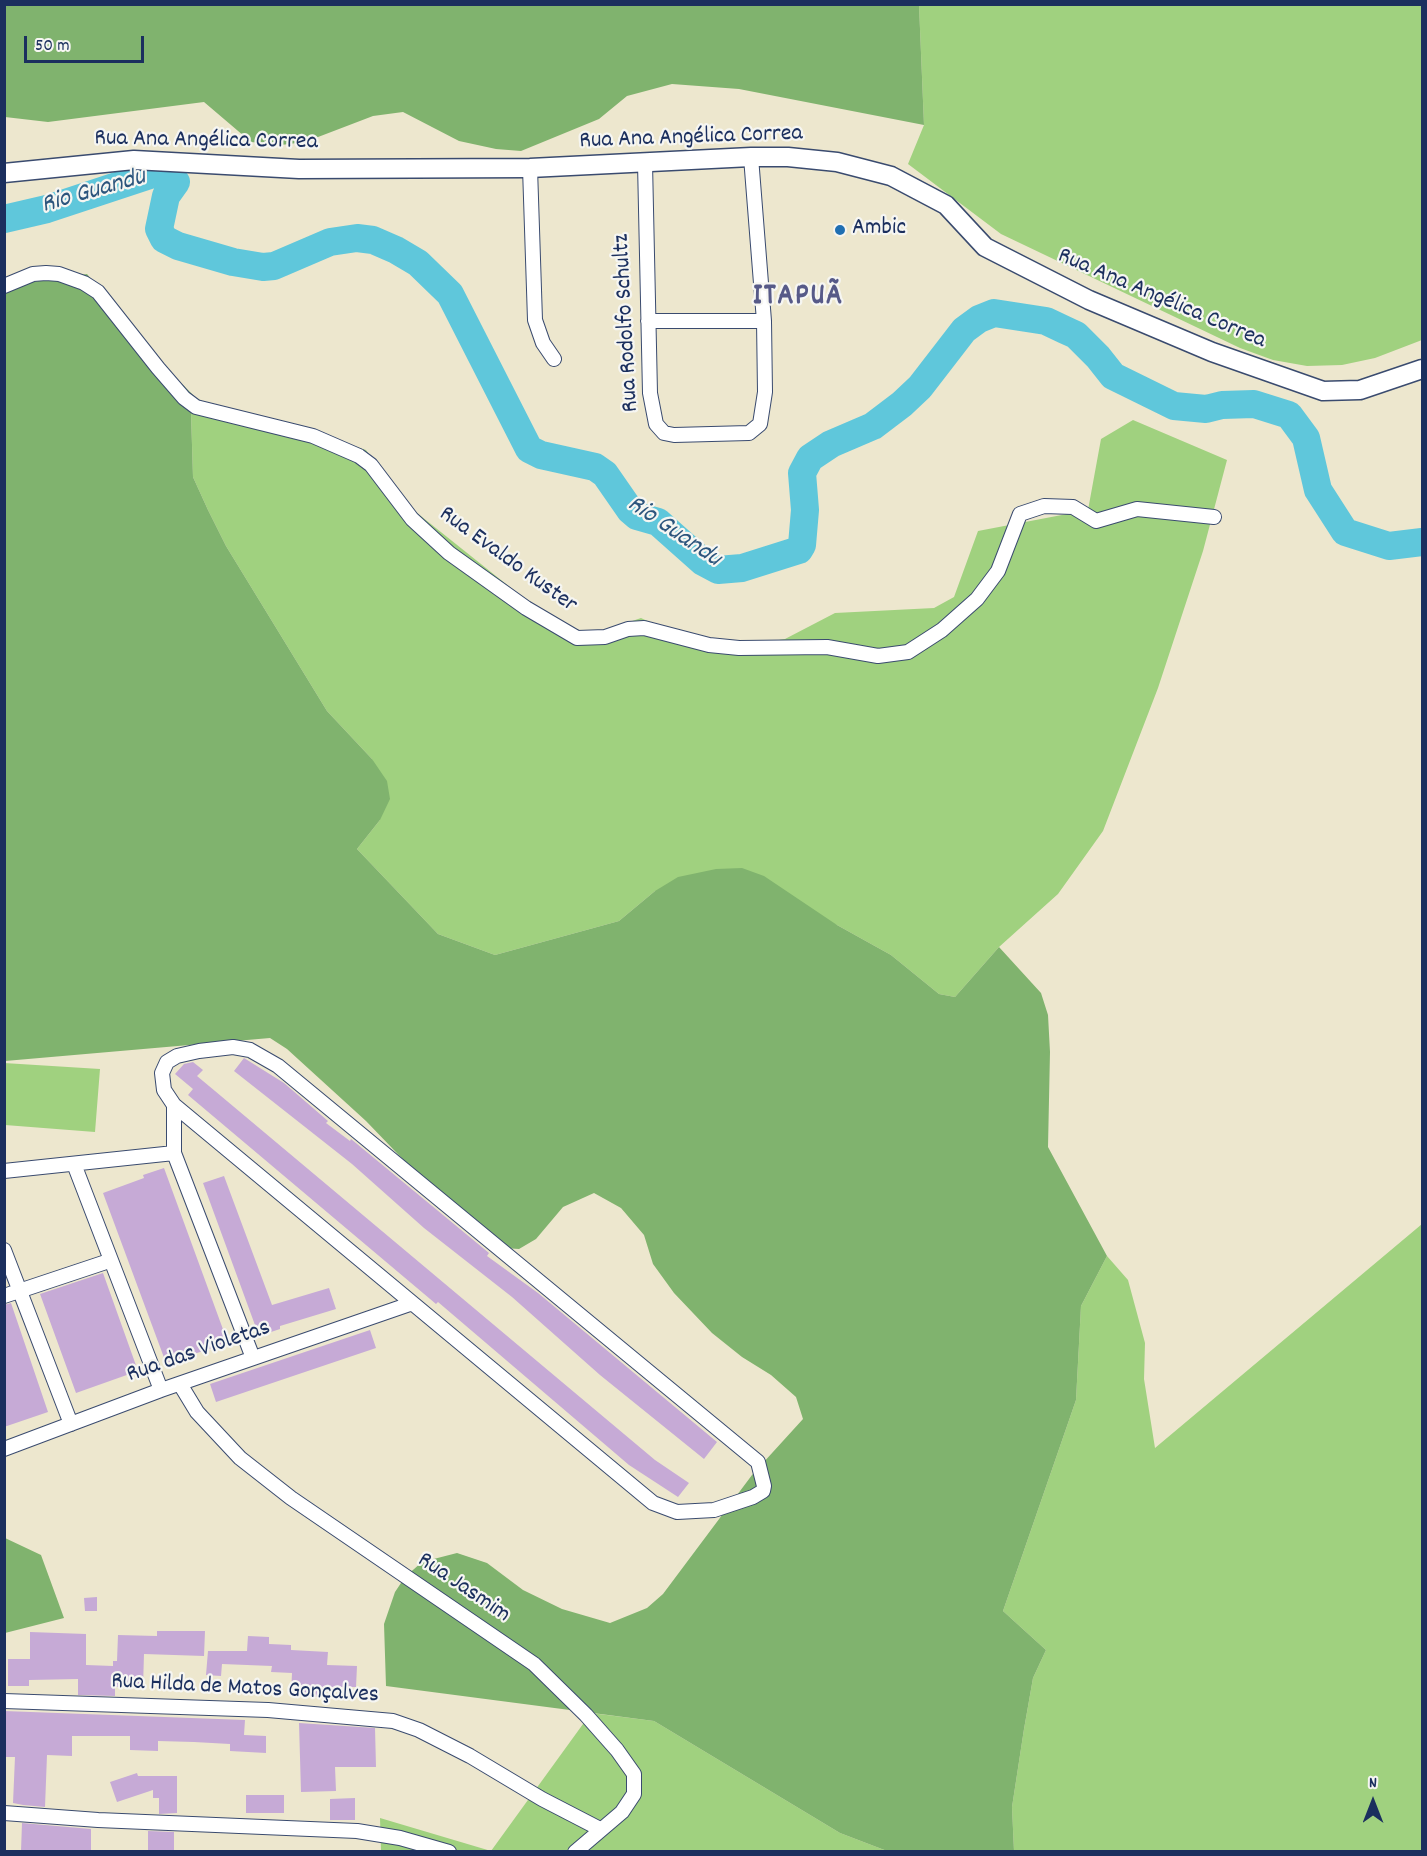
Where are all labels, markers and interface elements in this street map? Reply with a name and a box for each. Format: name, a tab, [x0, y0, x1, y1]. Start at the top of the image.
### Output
scale bar	[27, 24, 147, 62]
text: 50 m	[35, 34, 70, 59]
street label: Rua Ana Angélica Correa	[579, 121, 803, 157]
street label: Rua Ana Angélica Correa	[94, 126, 318, 158]
water label: Rio Guandu	[38, 163, 150, 223]
place label: Ambic	[852, 216, 906, 244]
marker: Ambic	[833, 223, 847, 237]
street label: Rua Rodolfo Schultz	[609, 233, 647, 413]
street label: Rua Ana Angélica Correa	[1053, 243, 1269, 357]
district label: ITAPUÃ	[753, 281, 843, 317]
water label: Rio Guandu	[620, 490, 726, 576]
street label: Rua Evaldo Kuster	[432, 501, 582, 621]
street label: Rua das Violetas	[123, 1315, 275, 1391]
street label: Rua Jasmim	[411, 1547, 515, 1631]
street label: Rua Hilda de Matos Gonçalves	[110, 1669, 380, 1711]
north arrow	[1343, 1772, 1403, 1832]
text: N	[1369, 1772, 1377, 1795]

